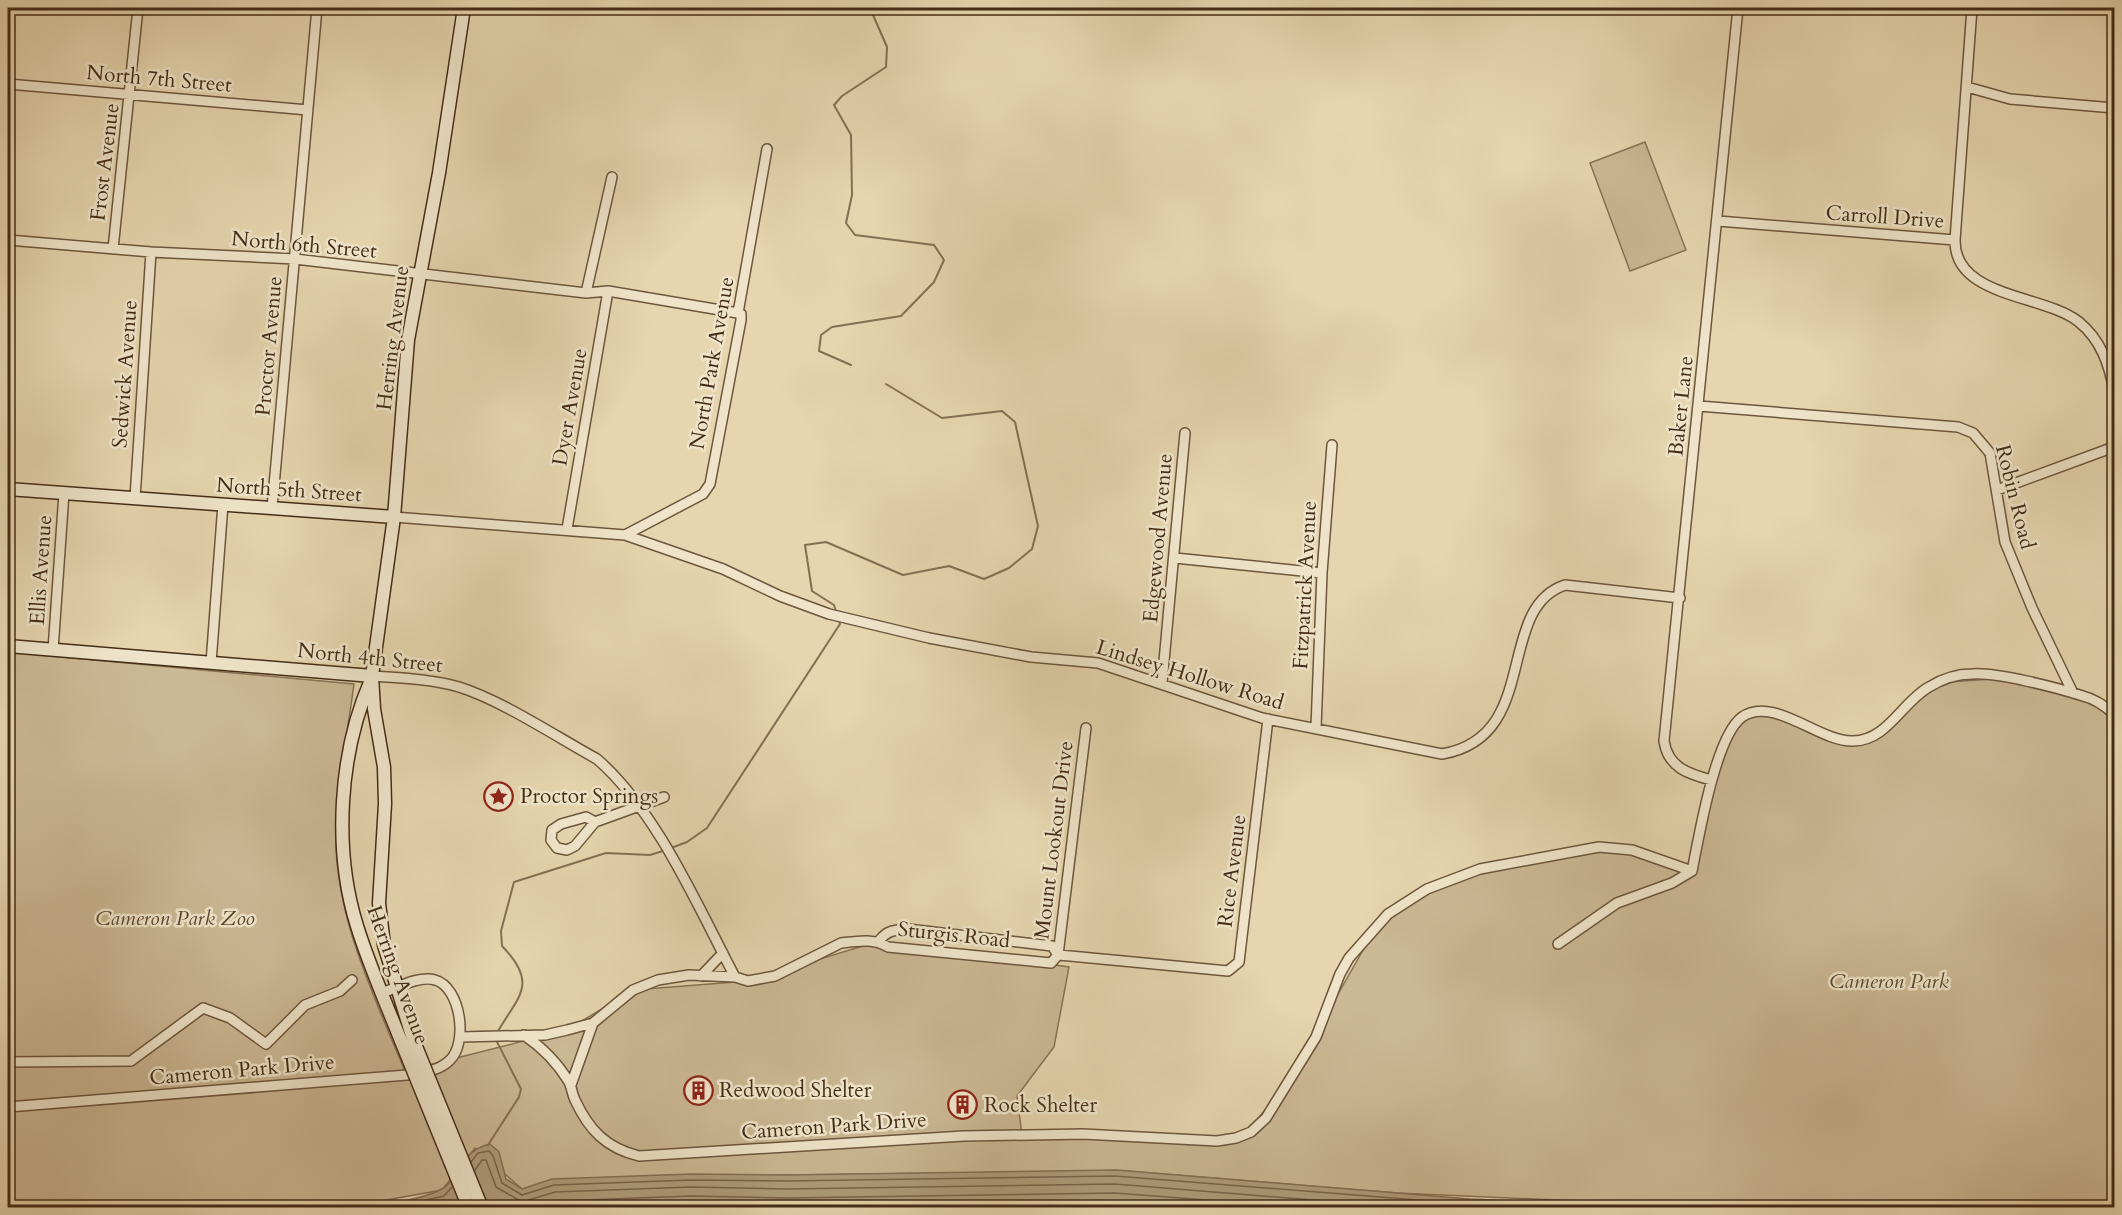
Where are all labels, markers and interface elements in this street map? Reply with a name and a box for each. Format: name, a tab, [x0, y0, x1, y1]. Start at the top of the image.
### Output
street label: North 7th Street	[85, 58, 233, 100]
street label: Frost Avenue	[83, 101, 127, 223]
street label: Carroll Drive	[1825, 198, 1945, 236]
street label: North 6th Street	[230, 224, 378, 266]
street label: Herring Avenue	[370, 264, 416, 412]
street label: North Park Avenue	[683, 274, 741, 452]
street label: Proctor Avenue	[248, 275, 290, 417]
street label: Sedwick Avenue	[105, 299, 145, 449]
street label: Dyer Avenue	[545, 346, 595, 468]
street label: Baker Lane	[1661, 354, 1701, 458]
street label: Robin Road	[1988, 442, 2042, 552]
street label: Edgewood Avenue	[1136, 452, 1180, 624]
street label: North 5th Street	[215, 470, 363, 510]
street label: Fitzpatrick Avenue	[1286, 500, 1324, 670]
street label: Ellis Avenue	[23, 514, 59, 626]
street label: Lindsey Hollow Road	[1093, 633, 1287, 717]
street label: North 4th Street	[296, 636, 444, 680]
street label: Mount Lookout Drive	[1027, 739, 1081, 941]
place icon: Proctor Springs	[483, 780, 515, 812]
place label: Proctor Springs	[520, 782, 658, 811]
street label: Rice Avenue	[1211, 813, 1253, 929]
street label: Herring Avenue	[359, 902, 437, 1048]
park label: Cameron Park Zoo	[95, 904, 255, 933]
street label: Sturgis Road	[896, 915, 1012, 955]
park label: Cameron Park	[1829, 967, 1949, 996]
street label: Cameron Park Drive	[148, 1047, 336, 1093]
building icon: Redwood Shelter	[682, 1074, 714, 1106]
place label: Redwood Shelter	[719, 1076, 872, 1105]
building icon: Rock Shelter	[947, 1089, 979, 1121]
place label: Rock Shelter	[984, 1091, 1097, 1120]
street label: Cameron Park Drive	[740, 1105, 928, 1147]

